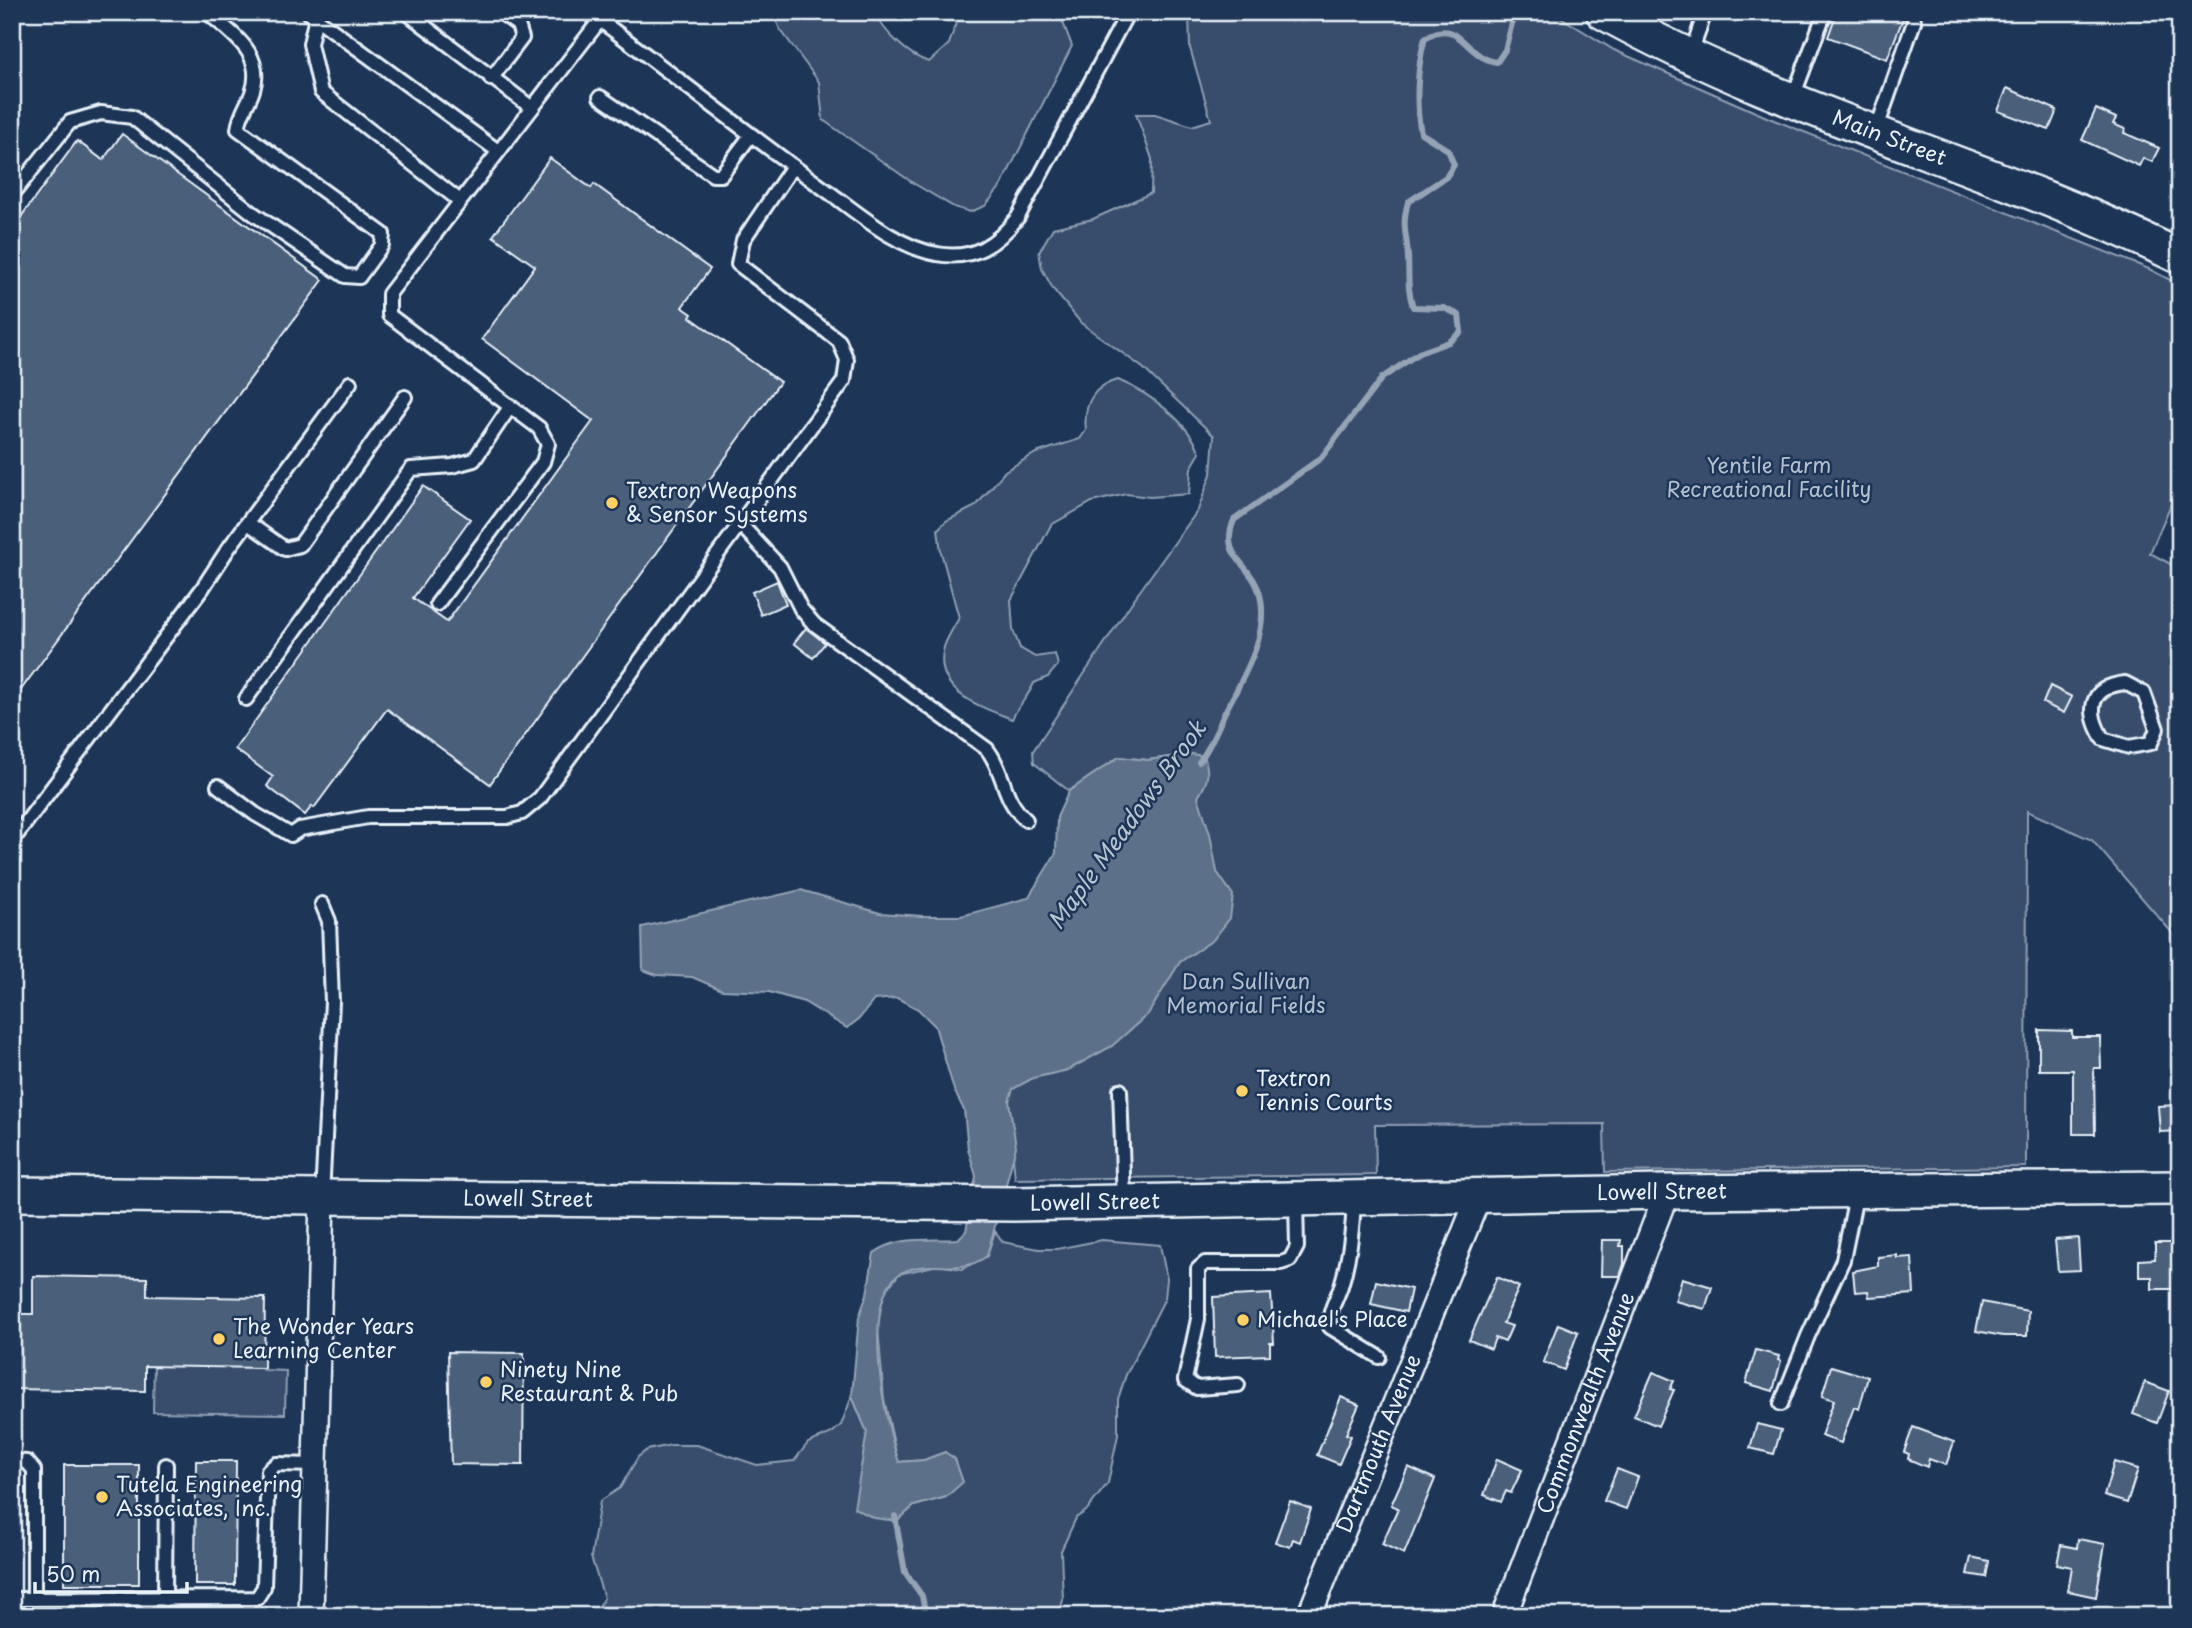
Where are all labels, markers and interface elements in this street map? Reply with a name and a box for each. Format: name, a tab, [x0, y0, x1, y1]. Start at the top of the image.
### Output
street label: Main Street	[1828, 100, 1952, 172]
park label: Yentile Farm Recreational Facility	[1666, 448, 1872, 504]
place label: Textron Weapons & Sensor Systems	[626, 473, 808, 529]
marker: Textron Weapons & Sensor Systems	[604, 495, 620, 511]
water label: Maple Meadows Brook	[1038, 712, 1214, 936]
park label: Dan Sullivan Memorial Fields	[1166, 964, 1326, 1020]
place label: Textron Tennis Courts	[1256, 1061, 1393, 1117]
marker: Textron Tennis Courts	[1234, 1083, 1250, 1099]
street label: Lowell Street	[1597, 1174, 1727, 1207]
street label: Lowell Street	[463, 1181, 593, 1214]
street label: Lowell Street	[1030, 1183, 1160, 1218]
street label: Commonwealth Avenue	[1527, 1287, 1641, 1518]
place label: Michael's Place	[1257, 1302, 1408, 1334]
place label: The Wonder Years Learning Center	[233, 1309, 414, 1365]
marker: Michael's Place	[1235, 1312, 1251, 1328]
marker: The Wonder Years Learning Center	[211, 1331, 227, 1347]
street label: Dartmouth Avenue	[1326, 1349, 1427, 1537]
place label: Ninety Nine Restaurant & Pub	[500, 1352, 678, 1408]
marker: Ninety Nine Restaurant & Pub	[478, 1374, 494, 1390]
place label: Tutela Engineering Associates, Inc.	[116, 1467, 302, 1523]
marker: Tutela Engineering Associates, Inc.	[94, 1489, 110, 1505]
scale bar	[35, 1551, 187, 1595]
text: 50 m	[46, 1557, 100, 1589]

